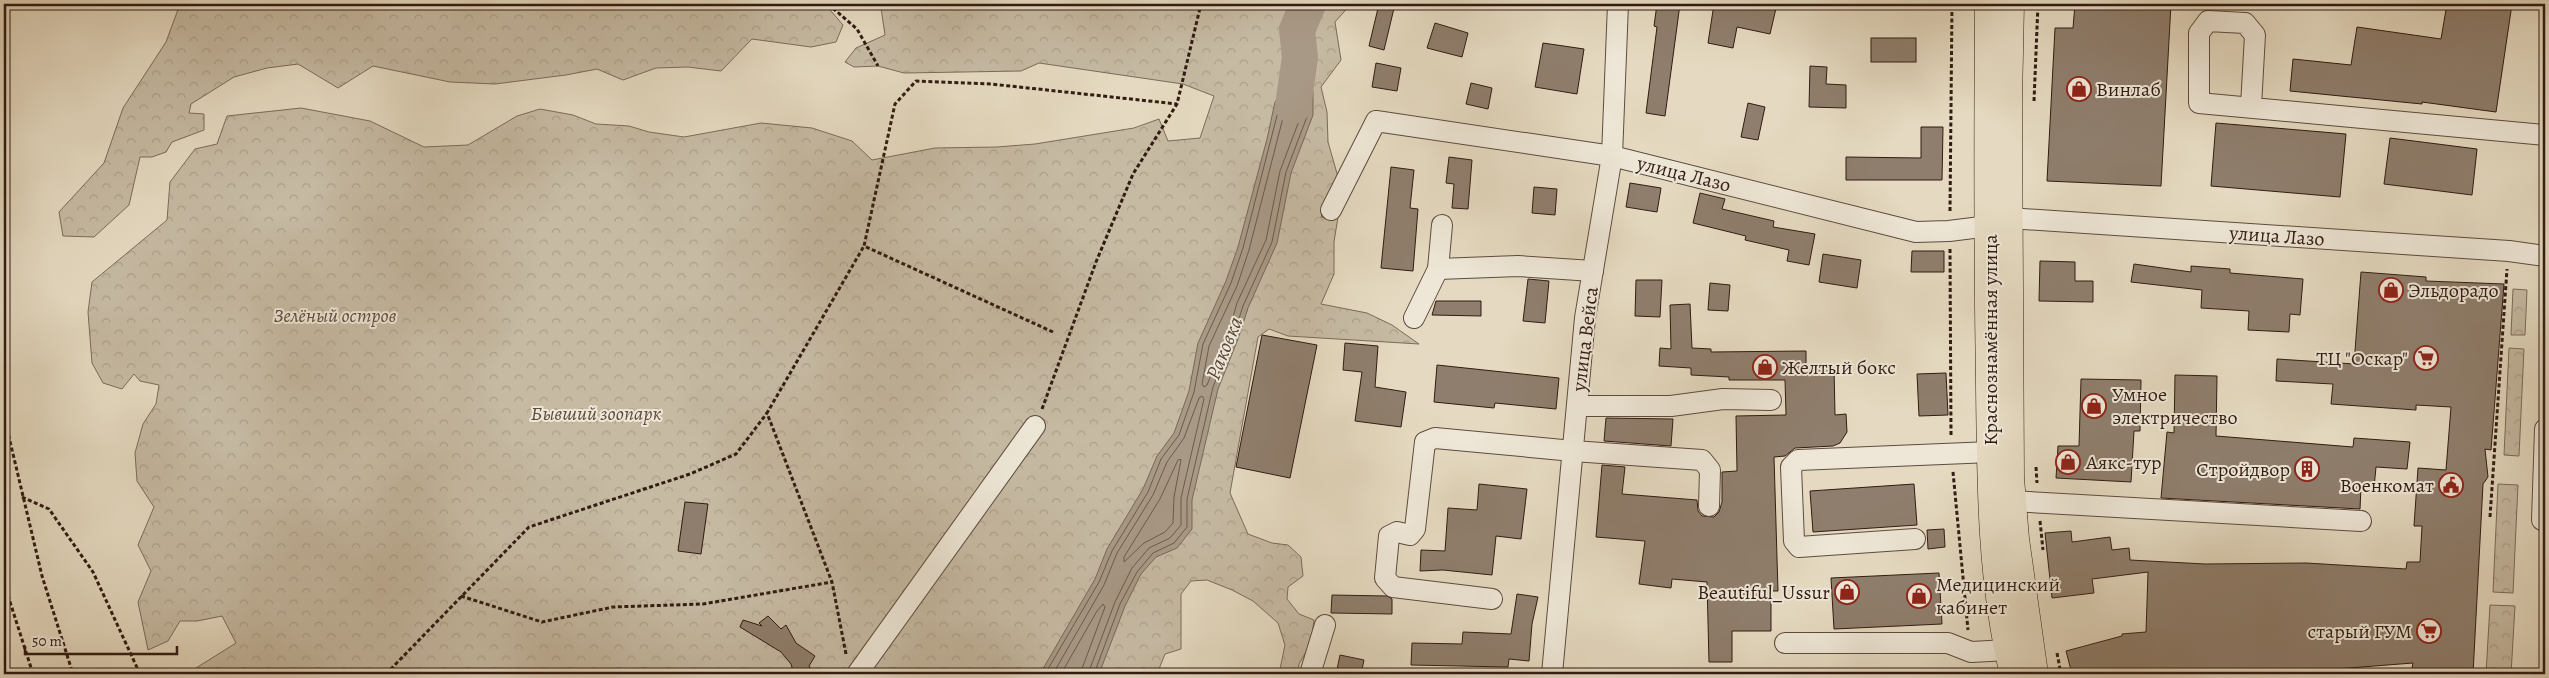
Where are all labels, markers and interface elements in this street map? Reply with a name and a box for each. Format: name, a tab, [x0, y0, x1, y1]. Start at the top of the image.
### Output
shop icon: Винлаб	[2066, 76, 2092, 102]
place label: Винлаб	[2096, 76, 2161, 103]
street label: улица Лазо	[1633, 149, 1734, 199]
street label: улица Лазо	[2227, 219, 2326, 253]
street label: Краснознамённая улица	[1977, 233, 2004, 446]
shop icon: Эльдорадо	[2378, 277, 2404, 303]
place label: Эльдорадо	[2408, 277, 2499, 304]
street label: улица Вейса	[1565, 284, 1605, 394]
park label: Зелёный остров	[273, 302, 397, 329]
water label: Раковка	[1199, 312, 1249, 384]
place label: ТЦ "Оскар"	[2316, 345, 2408, 372]
supermarket icon: ТЦ "Оскар"	[2413, 345, 2439, 371]
shop icon: Желтый бокс	[1752, 354, 1778, 380]
place label: Желтый бокс	[1782, 354, 1896, 381]
place label: Умное электричество	[2112, 381, 2238, 431]
shop icon: Умное электричество	[2081, 393, 2107, 419]
park label: Бывший зоопарк	[530, 400, 662, 427]
shop icon: Аякс-тур	[2055, 449, 2081, 475]
place label: Аякс-тур	[2085, 449, 2162, 476]
place label: Стройдвор	[2196, 456, 2290, 483]
building icon: Стройдвор	[2294, 456, 2320, 482]
place label: Военкомат	[2340, 472, 2434, 499]
public building icon: Военкомат	[2438, 472, 2464, 498]
place label: Медицинский кабинет	[1936, 571, 2060, 621]
place label: Beautiful_Ussur	[1697, 579, 1830, 606]
shop icon: Beautiful_Ussur	[1834, 579, 1860, 605]
shop icon: Медицинский кабинет	[1906, 583, 1932, 609]
place label: старый ГУМ	[2308, 618, 2412, 645]
supermarket icon: старый ГУМ	[2416, 618, 2442, 644]
scale bar	[25, 623, 178, 655]
text: 50 m	[32, 631, 62, 651]

